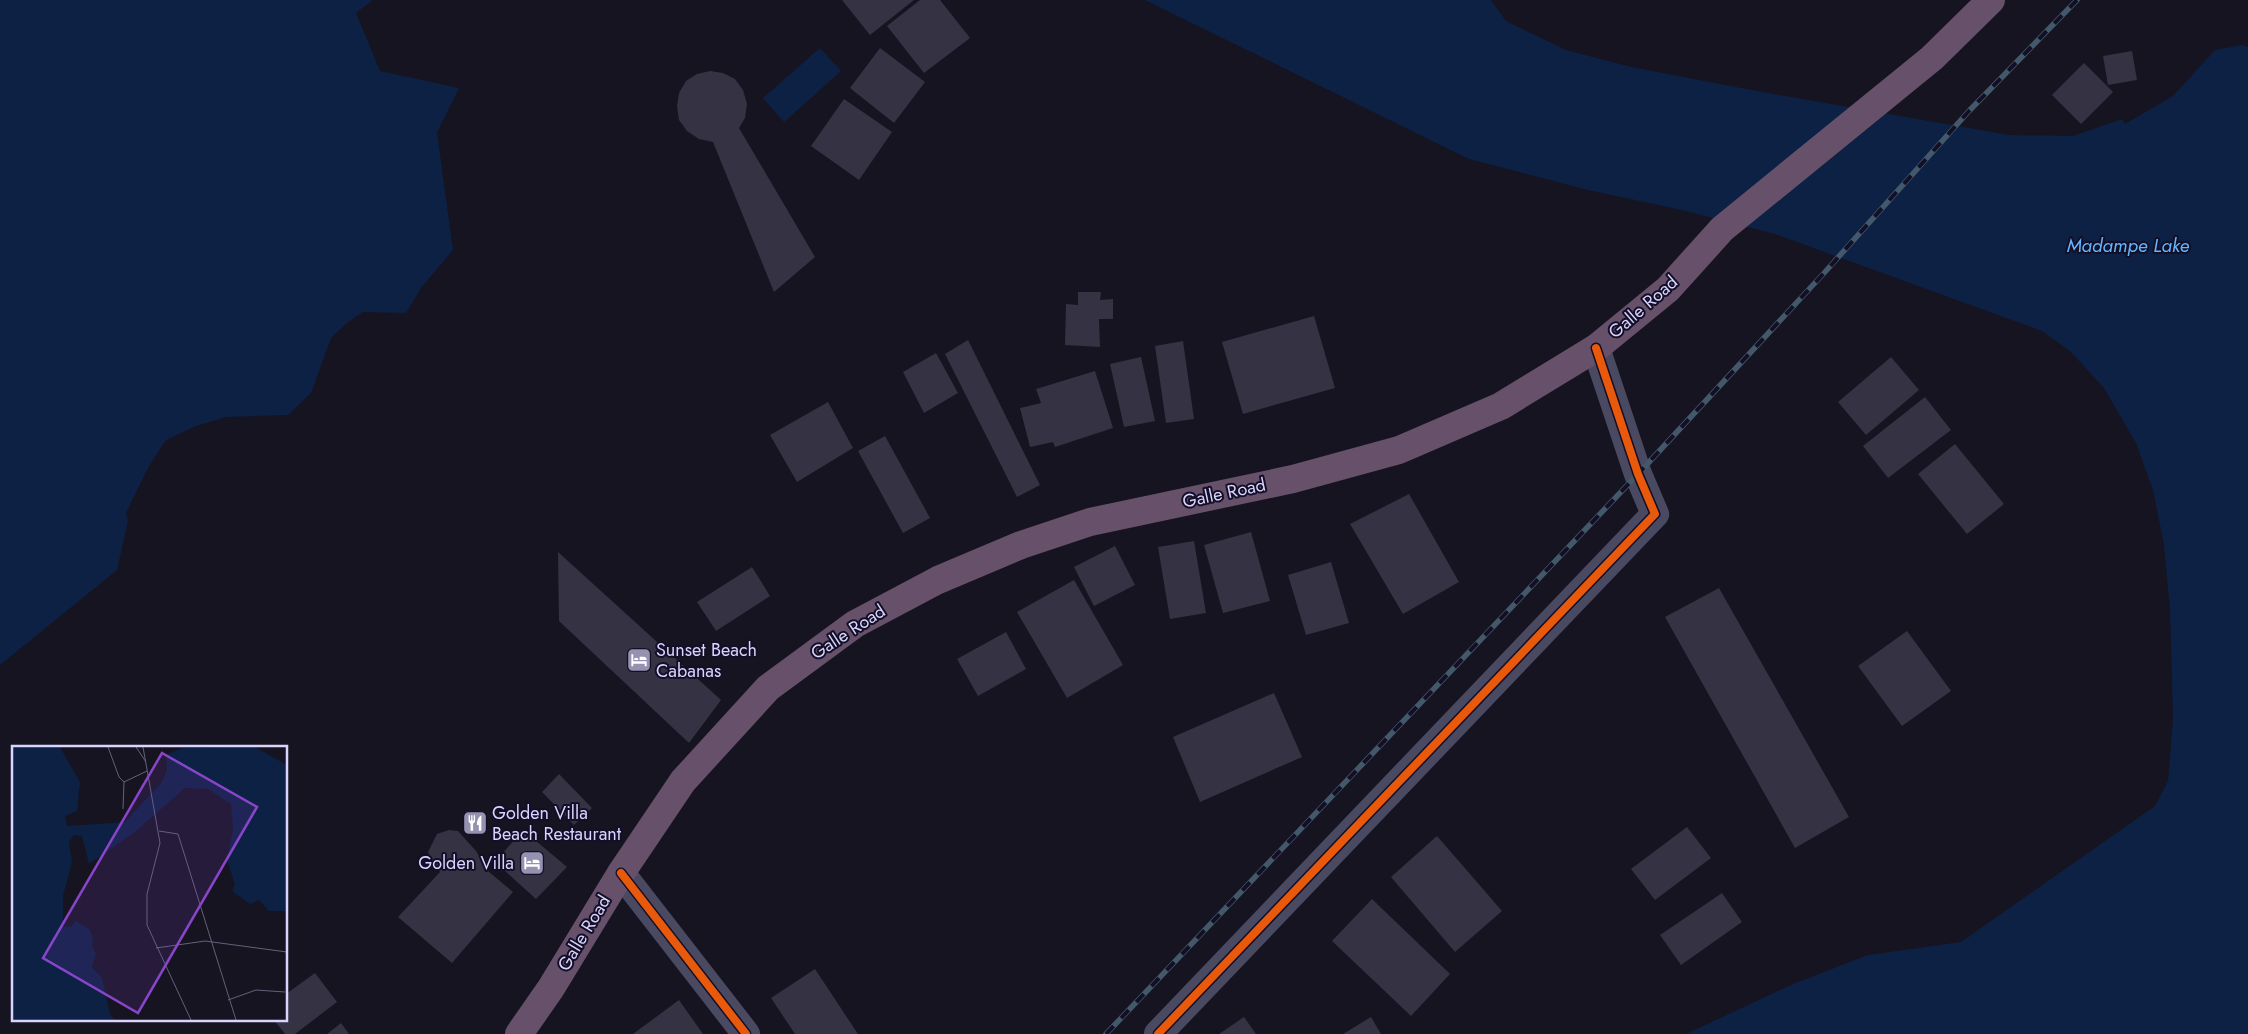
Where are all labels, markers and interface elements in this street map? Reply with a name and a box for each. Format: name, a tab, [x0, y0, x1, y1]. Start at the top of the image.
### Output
water label: Madampe Lake	[2067, 232, 2190, 259]
street label: Galle Road	[1603, 270, 1683, 344]
street label: Galle Road	[1180, 472, 1268, 514]
street label: Galle Road	[806, 598, 890, 666]
place label: Sunset Beach Cabanas	[656, 637, 757, 684]
hotel icon: Sunset Beach Cabanas	[626, 647, 652, 673]
inset map	[12, 746, 288, 1022]
place label: Golden Villa Beach Restaurant	[492, 800, 622, 847]
restaurant icon: Golden Villa Beach Restaurant	[462, 810, 488, 836]
place label: Golden Villa	[418, 850, 514, 876]
hotel icon: Golden Villa	[519, 850, 545, 876]
street label: Galle Road	[551, 890, 617, 976]

